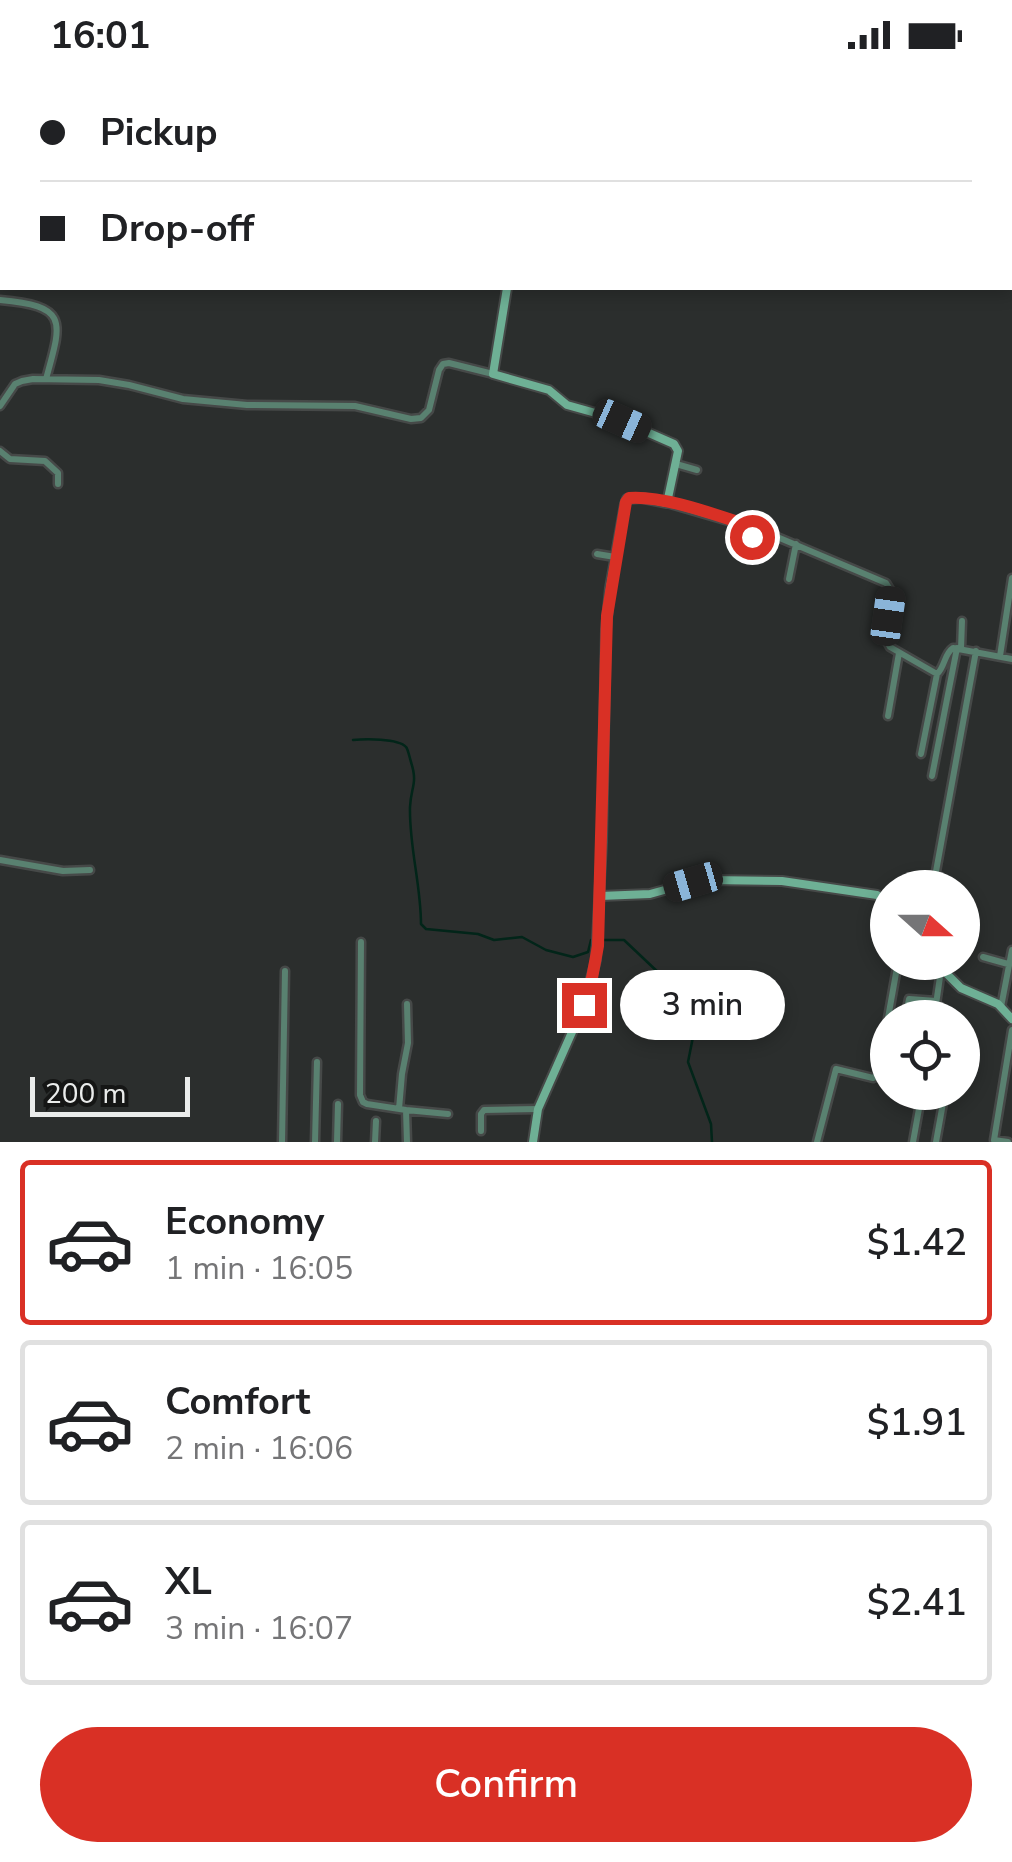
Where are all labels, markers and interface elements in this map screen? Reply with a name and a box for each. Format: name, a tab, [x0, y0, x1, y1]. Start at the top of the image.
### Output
text: 16:01	[50, 10, 151, 61]
text: Pickup	[100, 107, 218, 158]
text: Drop-off	[100, 203, 254, 254]
car	[588, 395, 656, 447]
route start	[730, 515, 775, 560]
car	[869, 584, 907, 648]
car	[660, 859, 726, 905]
north arrow	[870, 870, 980, 980]
map controls	[870, 870, 980, 1110]
callout: 3 min	[619, 970, 784, 1040]
route end	[562, 983, 607, 1028]
text: 3 min	[662, 983, 743, 1026]
button: locate	[870, 1000, 980, 1110]
scale bar	[30, 1072, 190, 1116]
text: 200 m	[45, 1075, 127, 1113]
text: Economy	[165, 1196, 324, 1247]
icon: car	[45, 1198, 135, 1288]
text: $1.42	[867, 1217, 967, 1268]
text: 1 min · 16:05	[165, 1247, 353, 1290]
text: Comfort	[165, 1376, 310, 1427]
icon: car	[45, 1378, 135, 1468]
text: $1.91	[867, 1397, 967, 1448]
text: 2 min · 16:06	[165, 1427, 353, 1470]
text: XL	[165, 1556, 212, 1607]
icon: car	[45, 1558, 135, 1648]
text: $2.41	[867, 1577, 967, 1628]
text: 3 min · 16:07	[165, 1607, 353, 1650]
button: Confirm	[40, 1727, 972, 1842]

